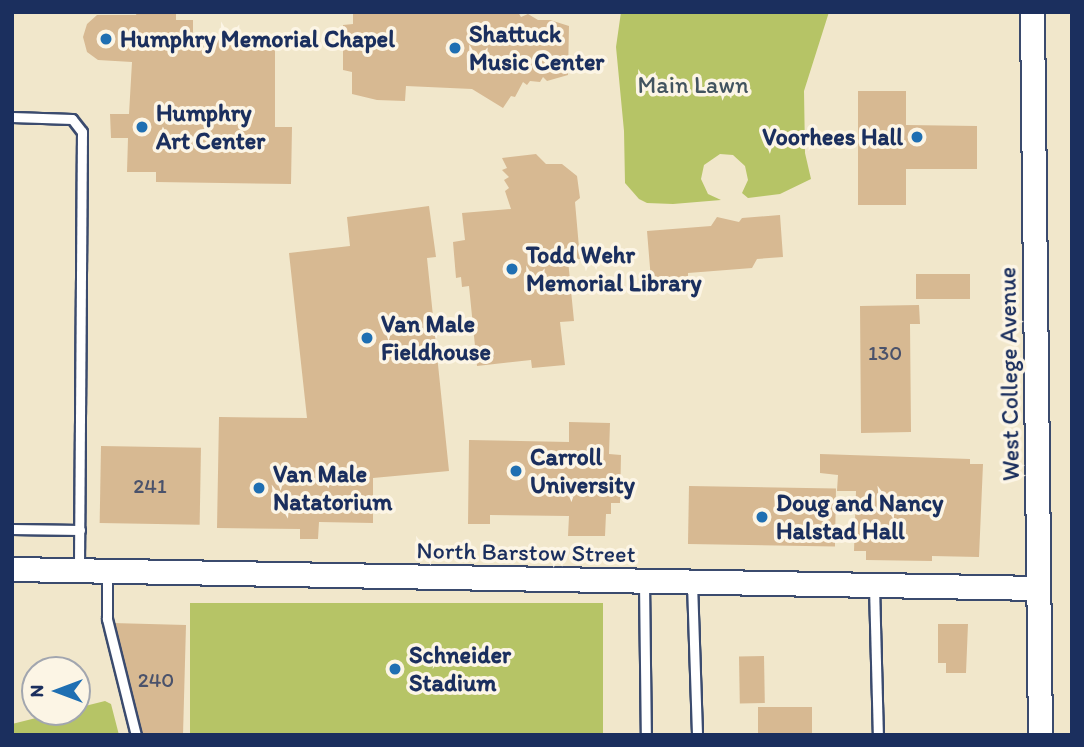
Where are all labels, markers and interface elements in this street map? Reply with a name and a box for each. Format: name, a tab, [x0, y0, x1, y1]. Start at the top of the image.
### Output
place label: Shattuck Music Center	[469, 20, 605, 76]
place label: Humphry Memorial Chapel	[120, 25, 394, 53]
marker: Humphry Memorial Chapel	[98, 31, 114, 47]
marker: Shattuck Music Center	[447, 40, 463, 56]
park label: Main Lawn	[638, 71, 748, 99]
place label: Humphry Art Center	[156, 99, 266, 155]
marker: Humphry Art Center	[134, 119, 150, 135]
place label: Voorhees Hall	[762, 123, 903, 151]
marker: Voorhees Hall	[909, 129, 925, 145]
place label: Todd Wehr Memorial Library	[526, 241, 701, 297]
marker: Todd Wehr Memorial Library	[504, 261, 520, 277]
street label: West College Avenue	[993, 267, 1025, 481]
place label: Van Male Fieldhouse	[381, 310, 491, 366]
marker: Van Male Fieldhouse	[359, 330, 375, 346]
house number: 130	[868, 340, 902, 366]
place label: Carroll University	[530, 443, 635, 499]
place label: Van Male Natatorium	[273, 460, 393, 516]
marker: Carroll University	[508, 463, 524, 479]
house number: 241	[133, 473, 167, 499]
marker: Van Male Natatorium	[251, 480, 267, 496]
place label: Doug and Nancy Halstad Hall	[776, 489, 944, 545]
marker: Doug and Nancy Halstad Hall	[754, 509, 770, 525]
street label: North Barstow Street	[416, 536, 636, 568]
place label: Schneider Stadium	[409, 641, 511, 697]
north arrow	[21, 656, 91, 726]
marker: Schneider Stadium	[387, 661, 403, 677]
house number: 240	[138, 667, 174, 693]
text: N	[25, 685, 48, 697]

